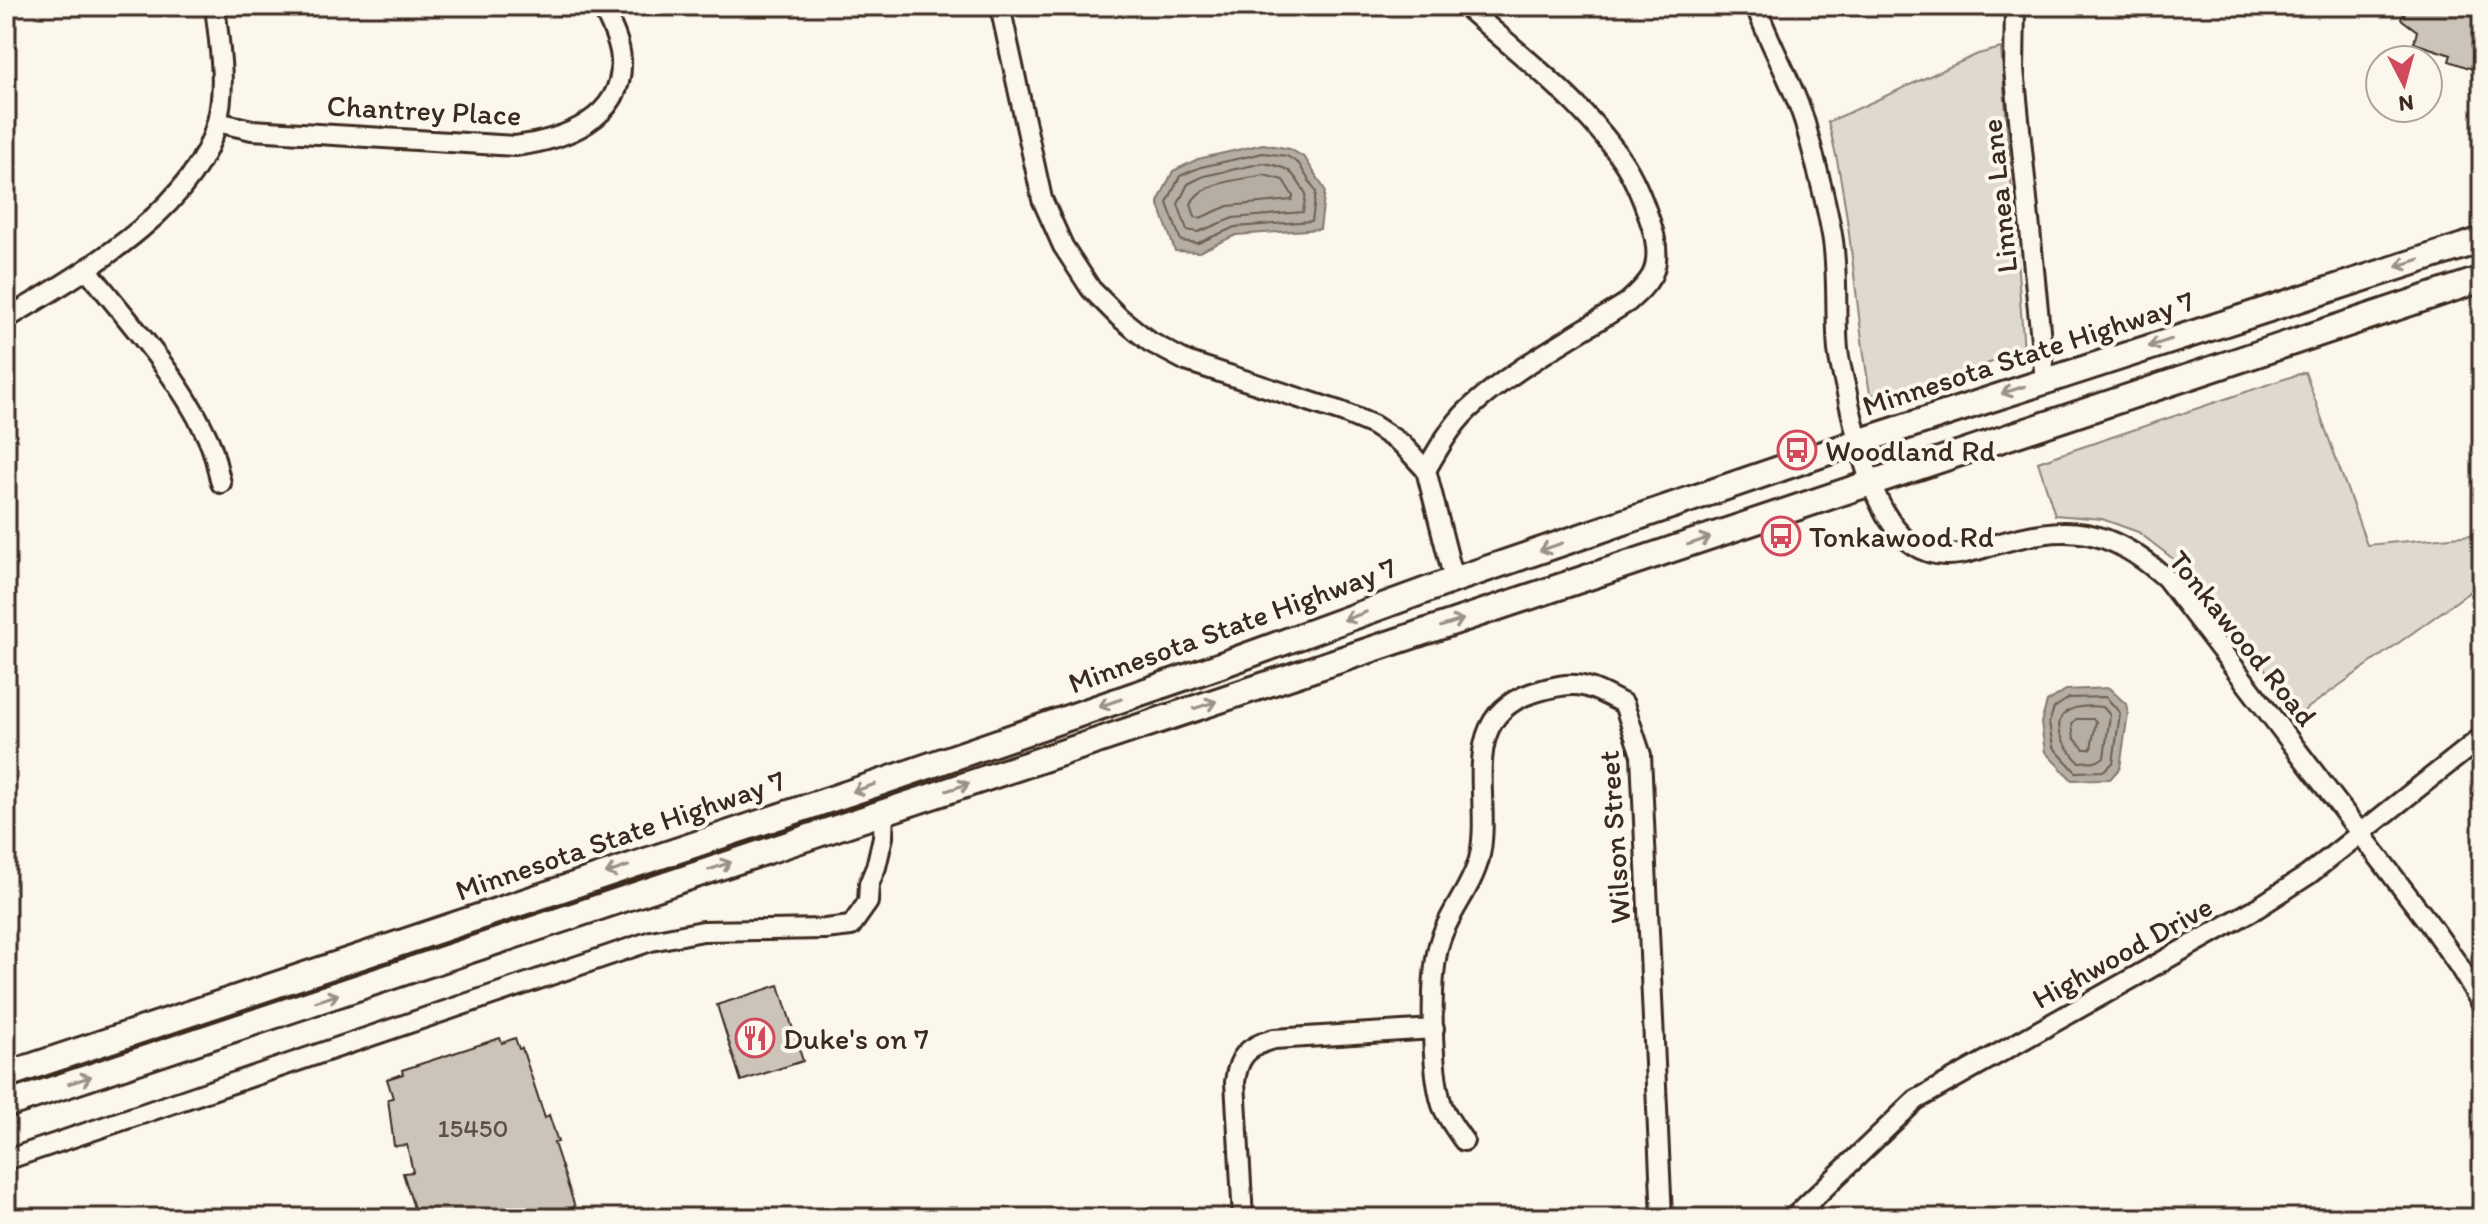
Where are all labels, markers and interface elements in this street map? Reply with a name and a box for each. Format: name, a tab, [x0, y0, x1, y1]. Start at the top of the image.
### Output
north arrow	[2364, 44, 2444, 124]
street label: Chantrey Place	[326, 86, 522, 134]
text: N	[2397, 89, 2415, 118]
street label: Linnea Lane	[1973, 117, 2025, 275]
one-way arrow	[2395, 256, 2421, 271]
street label: Minnesota State Highway 7	[1858, 282, 2198, 424]
one-way arrow	[2148, 336, 2173, 351]
one-way arrow	[2001, 384, 2026, 399]
bus stop icon: Woodland Rd	[1776, 429, 1818, 471]
place label: Woodland Rd	[1825, 432, 1995, 469]
bus stop icon: Tonkawood Rd	[1760, 515, 1802, 557]
place label: Tonkawood Rd	[1809, 518, 1994, 555]
one-way arrow	[1686, 533, 1711, 548]
one-way arrow	[1538, 540, 1563, 555]
street label: Tonkawood Road	[2161, 543, 2325, 733]
street label: Minnesota State Highway 7	[1063, 548, 1401, 702]
one-way arrow	[1343, 610, 1367, 624]
one-way arrow	[1439, 614, 1464, 629]
one-way arrow	[1192, 696, 1217, 711]
one-way arrow	[1098, 697, 1122, 711]
street label: Wilson Street	[1589, 749, 1639, 925]
street label: Minnesota State Highway 7	[450, 761, 790, 909]
one-way arrow	[946, 778, 971, 793]
one-way arrow	[851, 781, 876, 796]
one-way arrow	[707, 858, 732, 873]
one-way arrow	[605, 864, 630, 879]
street label: Highwood Drive	[2025, 887, 2219, 1017]
one-way arrow	[314, 989, 339, 1004]
restaurant icon: Duke's on 7	[734, 1017, 776, 1059]
place label: Duke's on 7	[783, 1020, 929, 1057]
one-way arrow	[67, 1072, 92, 1087]
house number: 15450	[437, 1112, 509, 1144]

